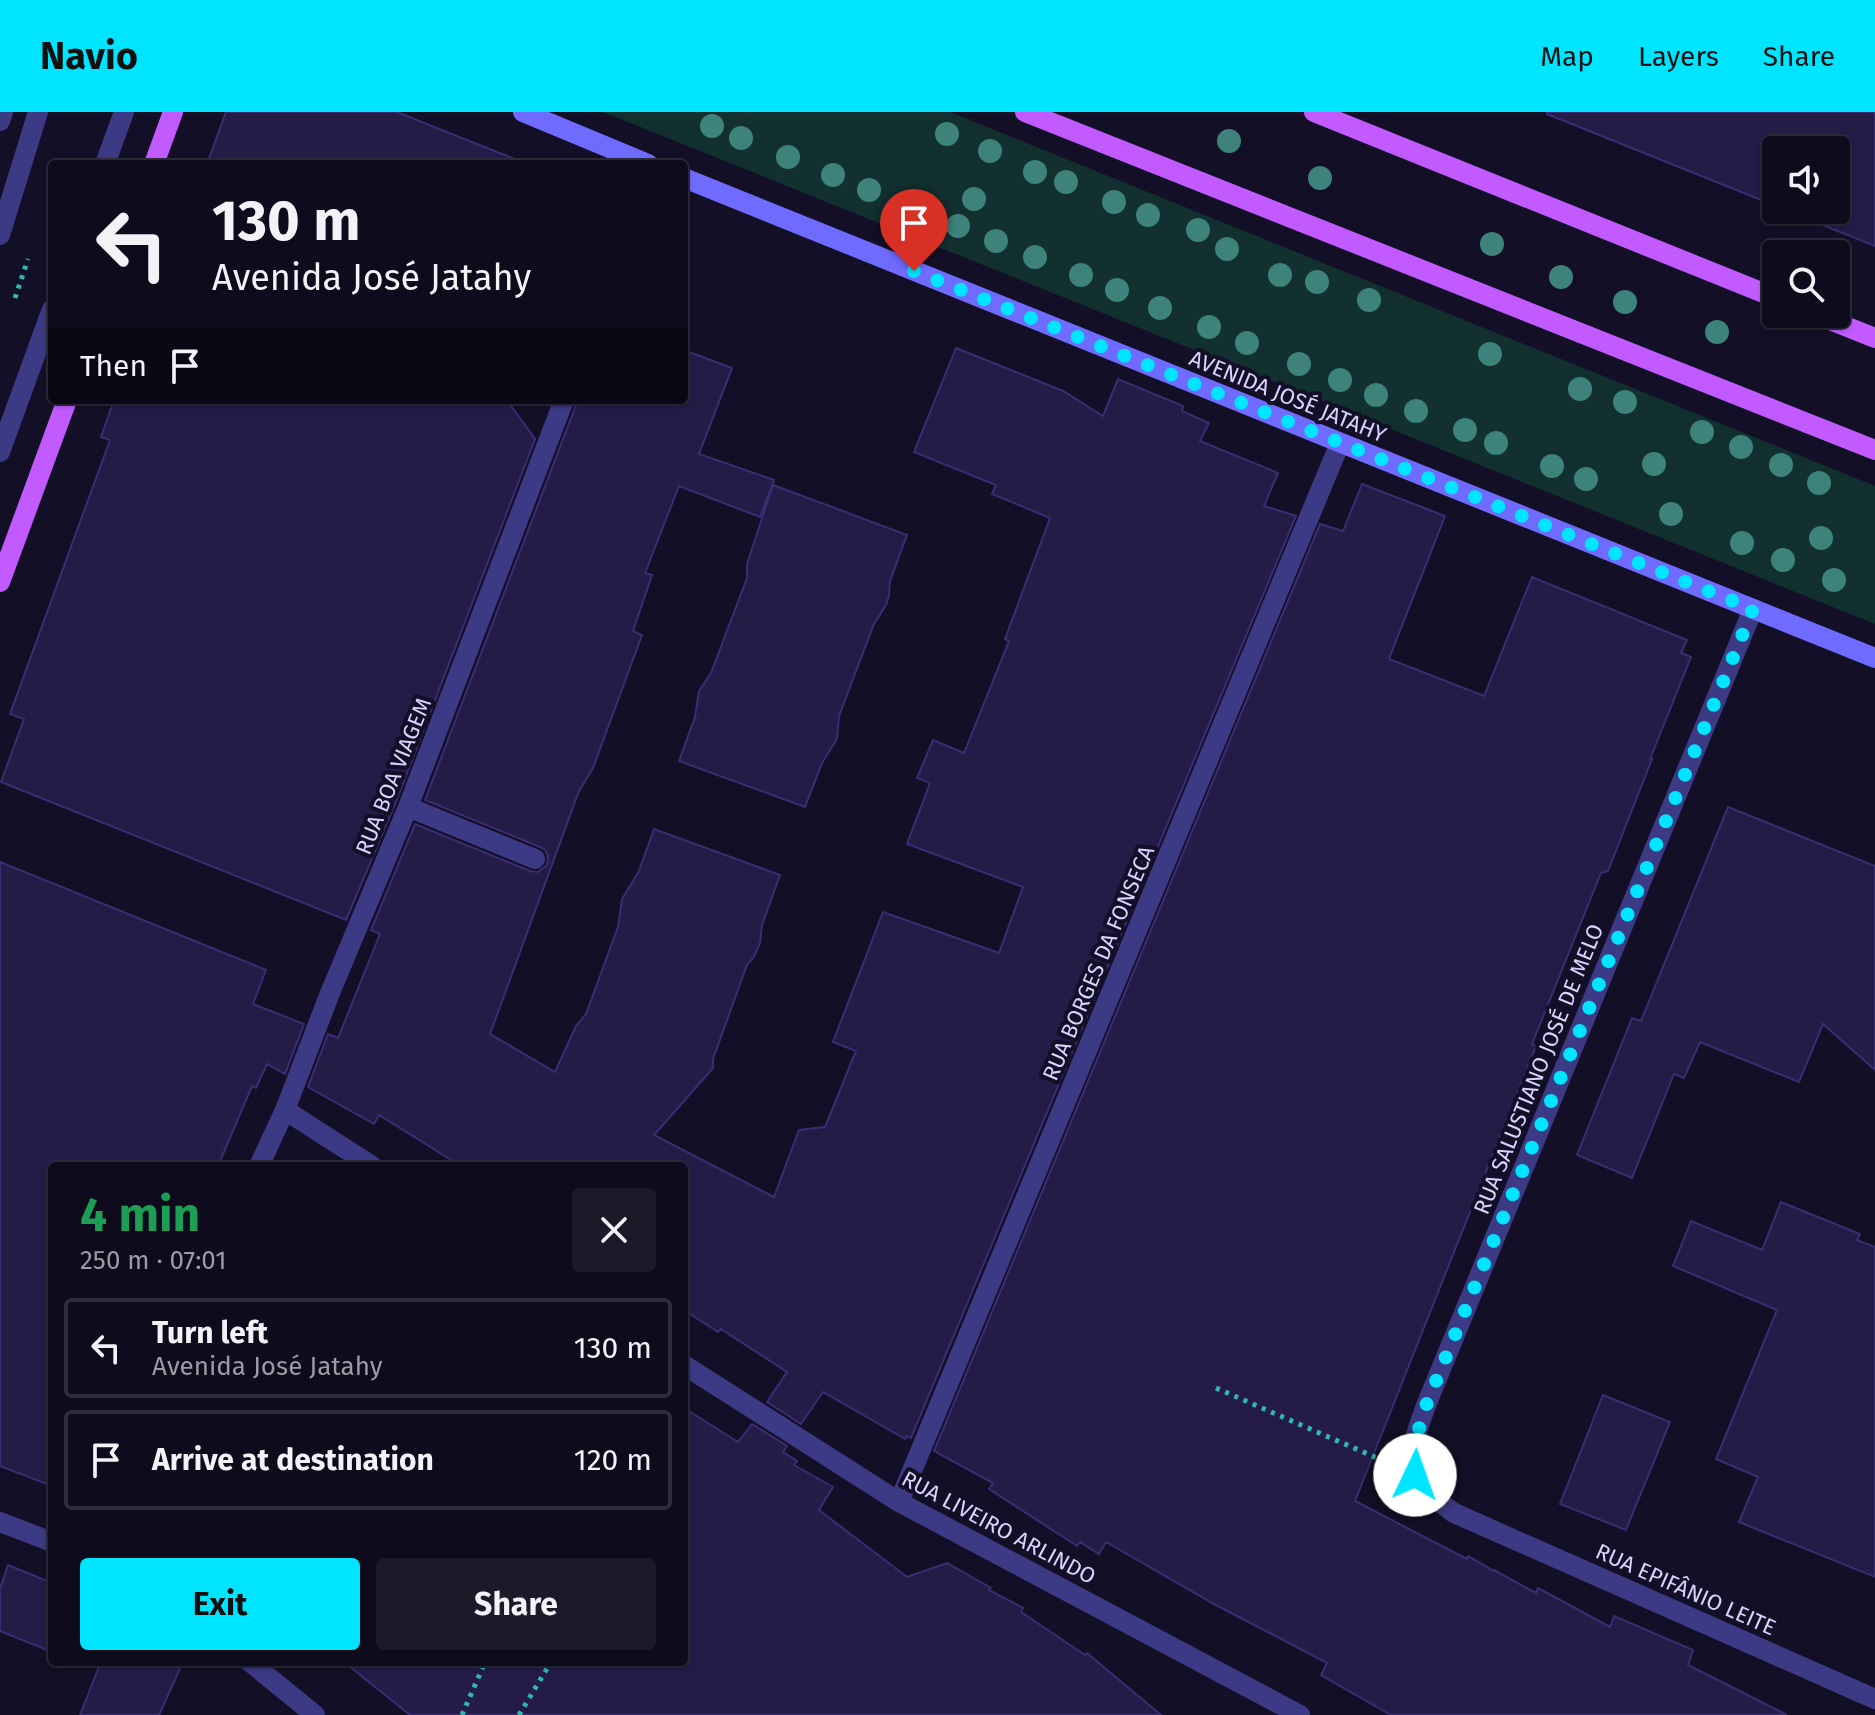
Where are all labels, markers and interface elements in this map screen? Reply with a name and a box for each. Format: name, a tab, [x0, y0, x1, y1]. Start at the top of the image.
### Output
text: Navio	[40, 33, 138, 79]
text: Map	[1540, 40, 1594, 73]
text: Layers	[1638, 40, 1719, 73]
text: Share	[1763, 40, 1835, 73]
map controls	[1762, 136, 1850, 328]
button: sound	[1762, 136, 1850, 224]
text: 130 m	[212, 188, 360, 255]
pin	[880, 189, 948, 271]
icon: left	[80, 192, 184, 296]
icon: arrive	[892, 201, 936, 245]
button: search	[1762, 240, 1850, 328]
text: Avenida José Jatahy	[212, 256, 531, 300]
icon: arrive	[163, 344, 207, 388]
street label: AVENIDA JOSÉ JATAHY	[1185, 345, 1390, 448]
text: Then	[80, 348, 147, 384]
street label: RUA BOA VIAGEM	[350, 694, 437, 858]
street label: RUA BORGES DA FONSECA	[1037, 841, 1160, 1085]
street label: RUA SALUSTIANO JOSÉ DE MELO	[1468, 920, 1609, 1218]
text: 4 min	[80, 1186, 200, 1244]
button: close	[572, 1188, 656, 1272]
text: 250 m · 07:01	[80, 1245, 226, 1276]
text: Turn left	[152, 1315, 268, 1351]
icon: left	[84, 1326, 128, 1370]
text: 130 m	[574, 1330, 652, 1366]
text: Avenida José Jatahy	[152, 1351, 383, 1382]
position arrow	[1373, 1433, 1457, 1517]
icon: arrive	[84, 1438, 128, 1482]
text: Arrive at destination	[152, 1442, 434, 1478]
text: 120 m	[574, 1442, 652, 1478]
street label: RUA LIVEIRO ARLINDO	[897, 1465, 1100, 1590]
street label: RUA EPIFÂNIO LEITE	[1592, 1538, 1780, 1641]
button: Exit	[80, 1558, 360, 1650]
button: Share	[376, 1558, 656, 1650]

